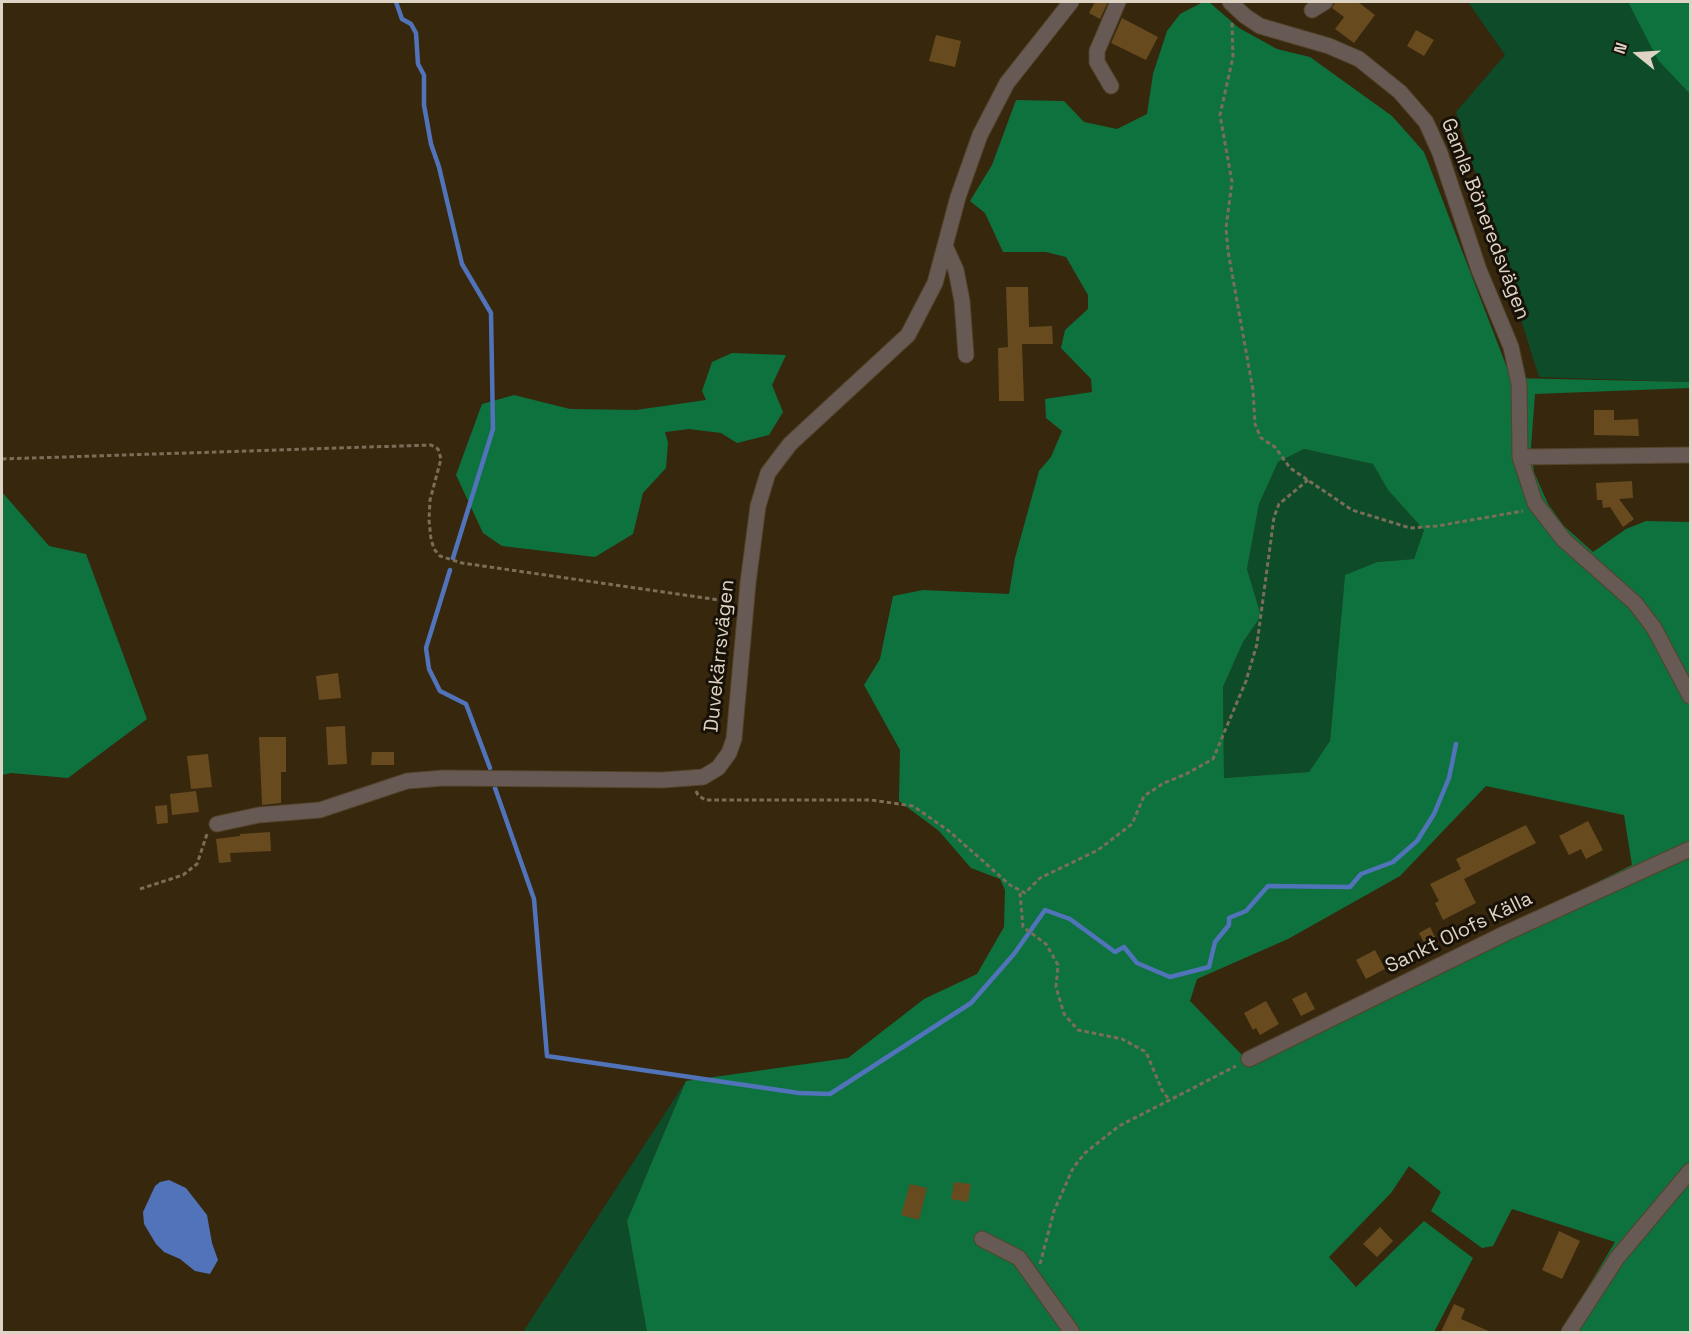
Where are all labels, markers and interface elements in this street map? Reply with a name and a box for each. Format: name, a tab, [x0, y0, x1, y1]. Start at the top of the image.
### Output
north arrow	[1608, 24, 1668, 84]
text: N	[1609, 40, 1632, 57]
street label: Gamla Böneredsvägen	[1435, 115, 1535, 323]
street label: Duvekärrsvägen	[700, 578, 740, 734]
street label: Sankt Olofs Källa	[1382, 887, 1536, 979]

